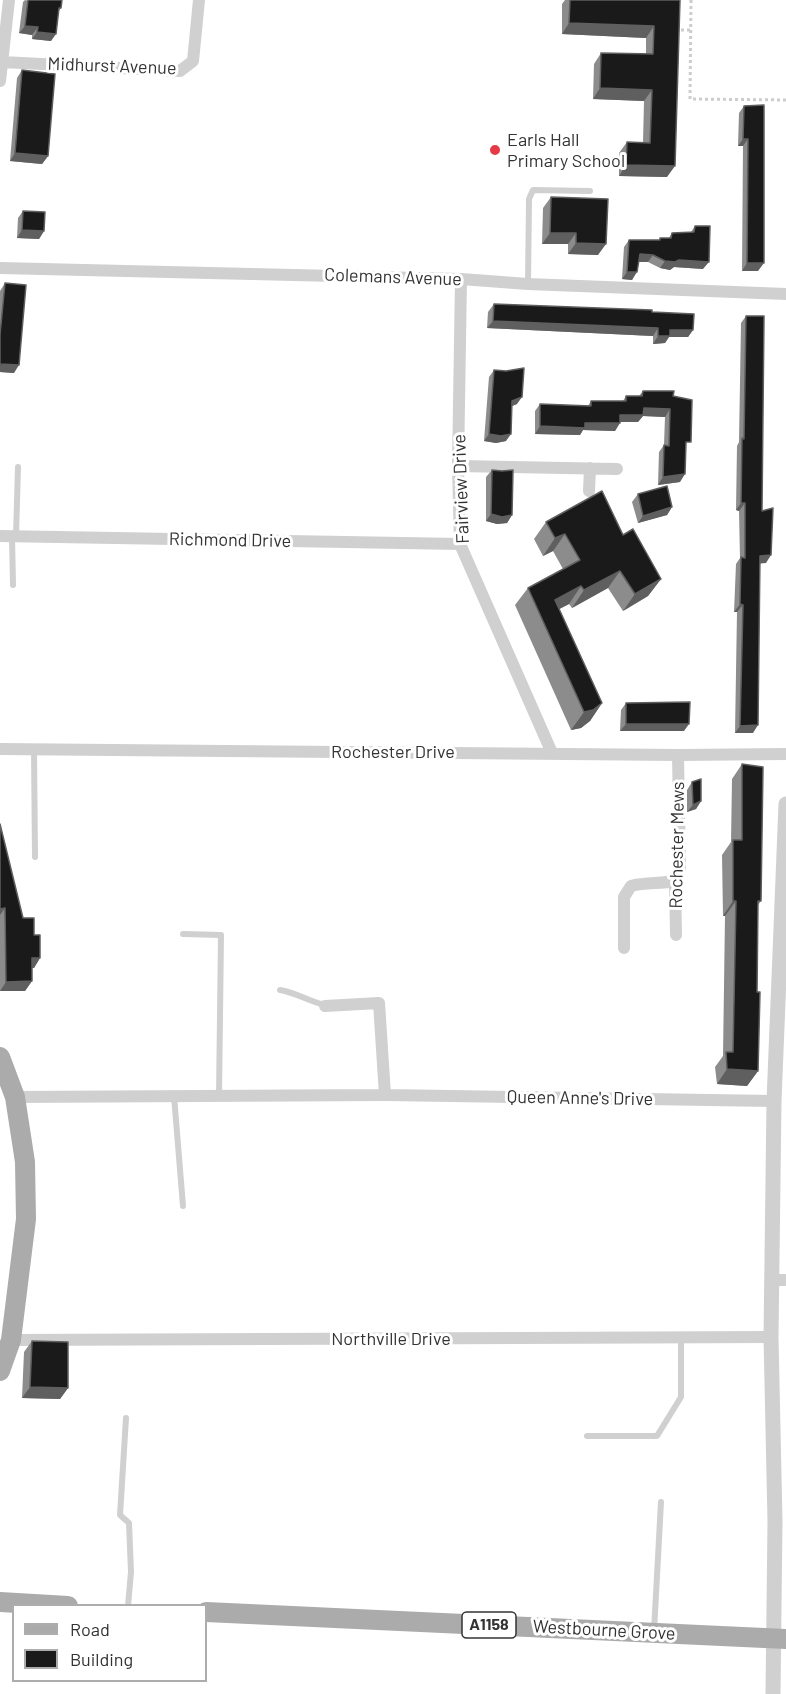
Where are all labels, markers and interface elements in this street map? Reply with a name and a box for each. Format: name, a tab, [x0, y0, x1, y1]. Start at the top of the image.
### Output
street label: Midhurst Avenue	[47, 53, 177, 79]
place label: Earls Hall Primary School	[507, 129, 625, 172]
marker: Earls Hall Primary School	[488, 143, 502, 157]
street label: Colemans Avenue	[324, 264, 462, 290]
street label: Fairview Drive	[448, 434, 474, 544]
street label: Richmond Drive	[169, 528, 291, 552]
street label: Rochester Drive	[331, 741, 455, 763]
street label: Rochester Mews	[665, 781, 689, 909]
street label: Queen Anne's Drive	[507, 1086, 653, 1110]
street label: Northville Drive	[331, 1328, 451, 1350]
legend	[12, 1604, 207, 1682]
road number: A1158	[462, 1612, 516, 1638]
street label: Westbourne Grove	[532, 1615, 676, 1645]
text: Road	[70, 1618, 110, 1640]
text: Building	[70, 1648, 133, 1670]

